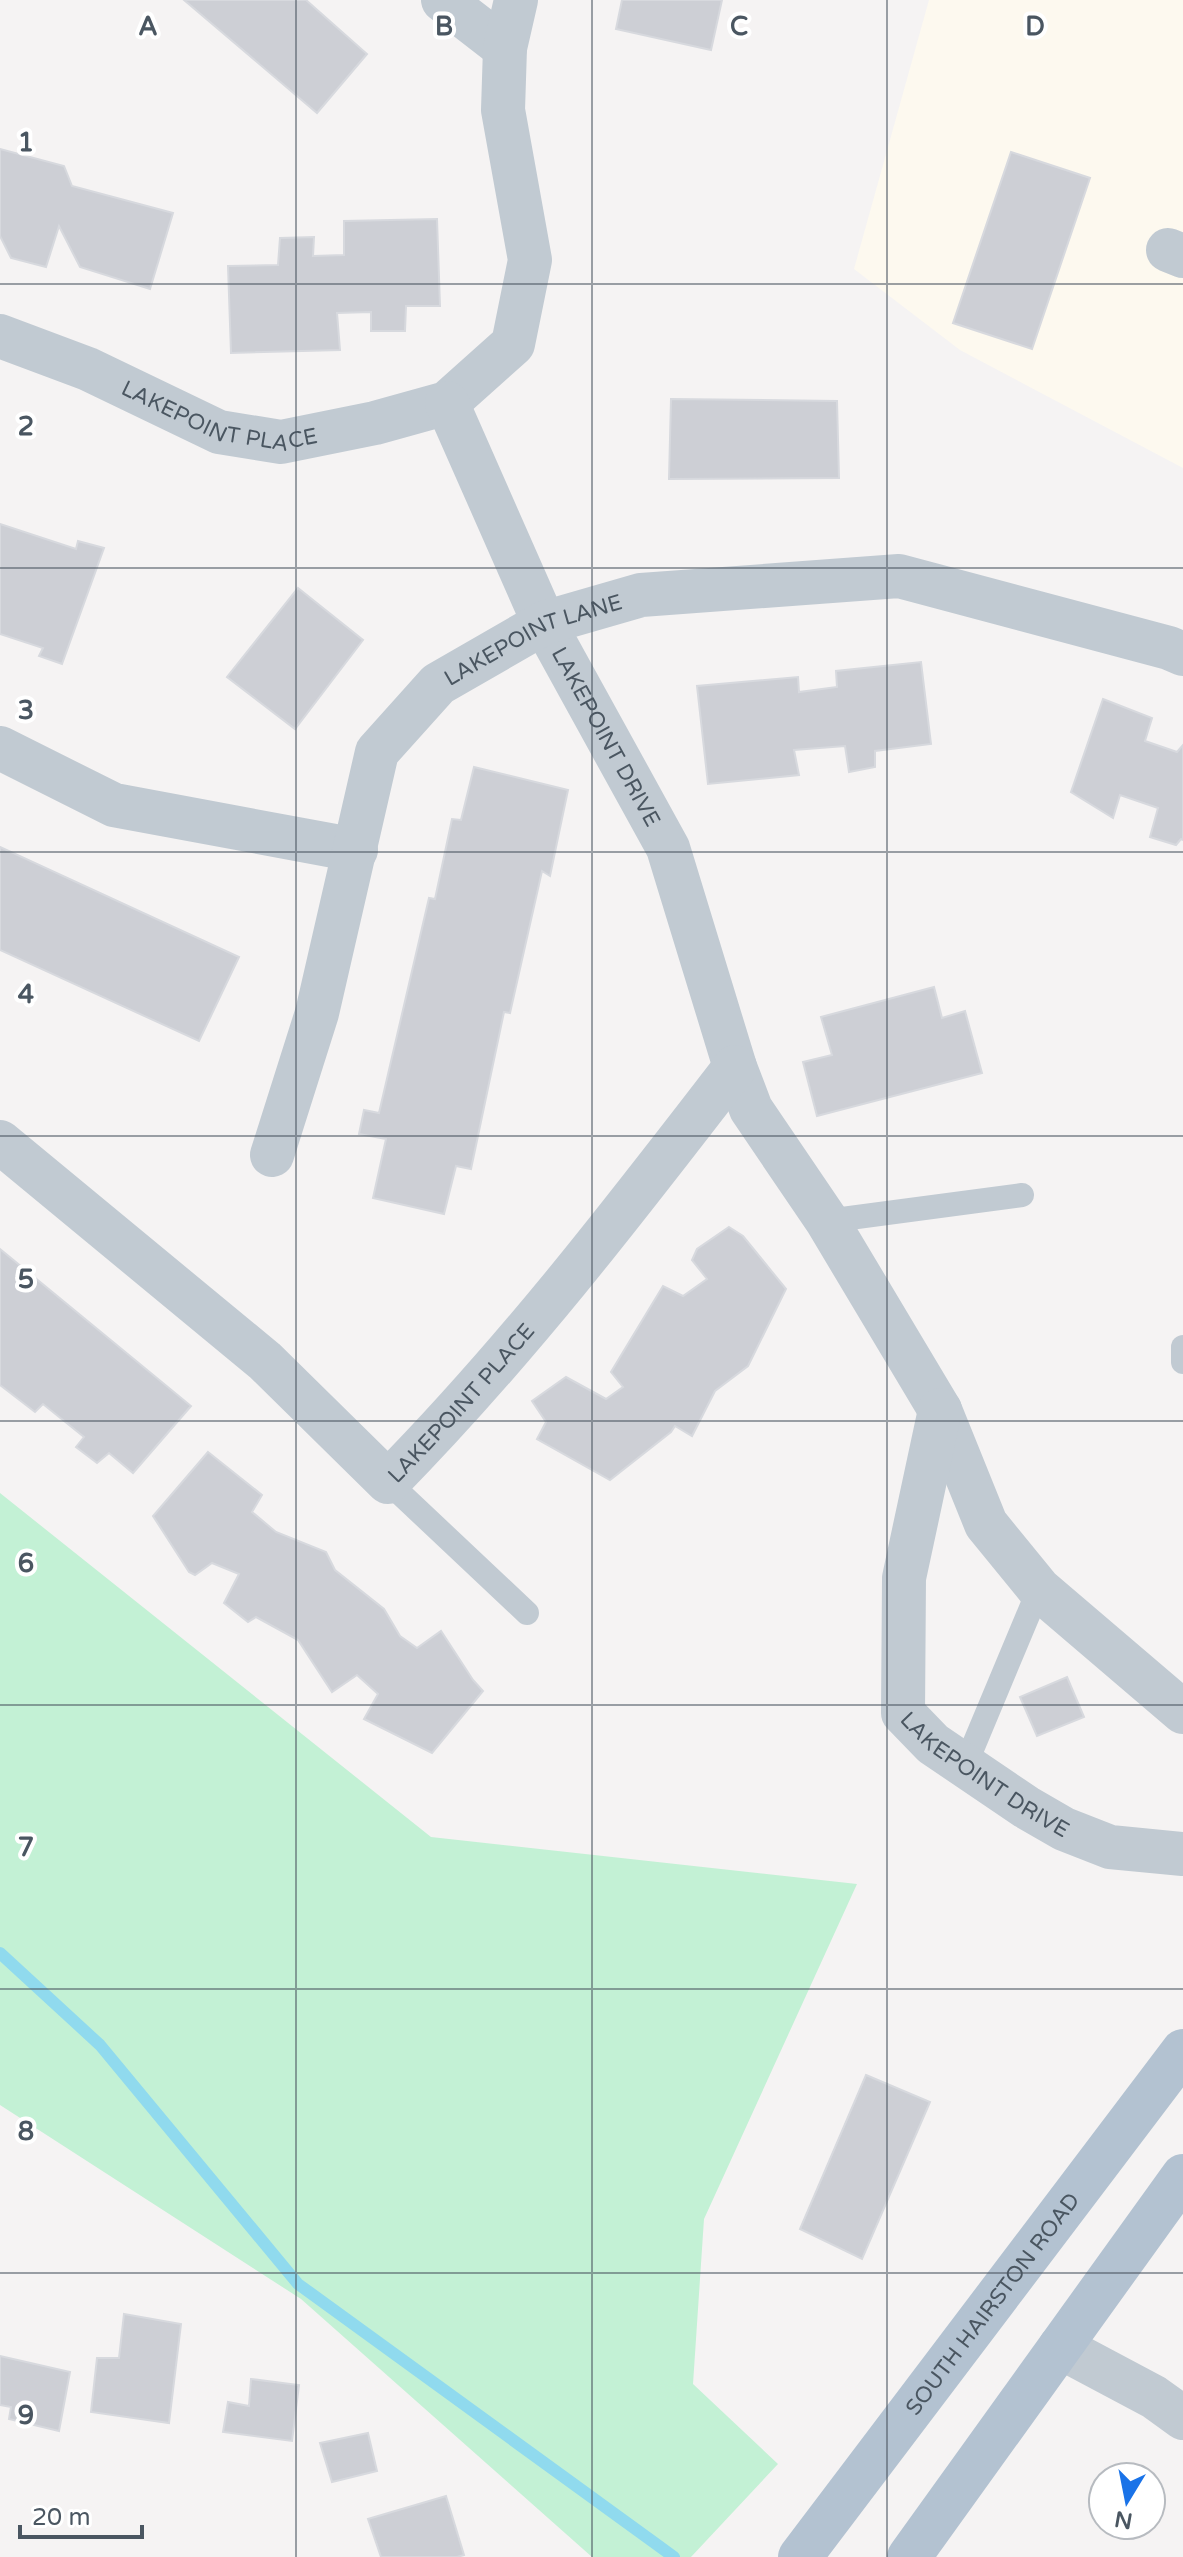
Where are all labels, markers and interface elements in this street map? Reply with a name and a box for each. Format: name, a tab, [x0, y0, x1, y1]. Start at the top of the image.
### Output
text: A	[138, 11, 158, 42]
text: B	[435, 11, 453, 42]
text: C	[730, 11, 748, 42]
text: D	[1025, 11, 1045, 42]
text: 1	[18, 127, 34, 158]
street label: LAKEPOINT PLACE	[117, 375, 320, 457]
text: 2	[18, 411, 34, 442]
street label: LAKEPOINT LANE	[440, 589, 625, 692]
street label: LAKEPOINT DRIVE	[546, 643, 666, 831]
text: 3	[18, 695, 34, 726]
text: 4	[18, 979, 34, 1010]
text: 5	[18, 1264, 34, 1295]
street label: LAKEPOINT PLACE	[383, 1318, 540, 1488]
text: 6	[18, 1548, 34, 1579]
street label: LAKEPOINT DRIVE	[895, 1707, 1074, 1843]
text: 7	[18, 1832, 34, 1863]
text: 8	[18, 2116, 34, 2147]
street label: SOUTH HAIRSTON ROAD	[900, 2188, 1085, 2420]
text: 9	[18, 2400, 34, 2431]
north arrow	[1087, 2461, 1167, 2541]
scale bar	[20, 2489, 142, 2539]
text: 20 m	[32, 2503, 90, 2532]
text: N	[1113, 2505, 1135, 2534]

